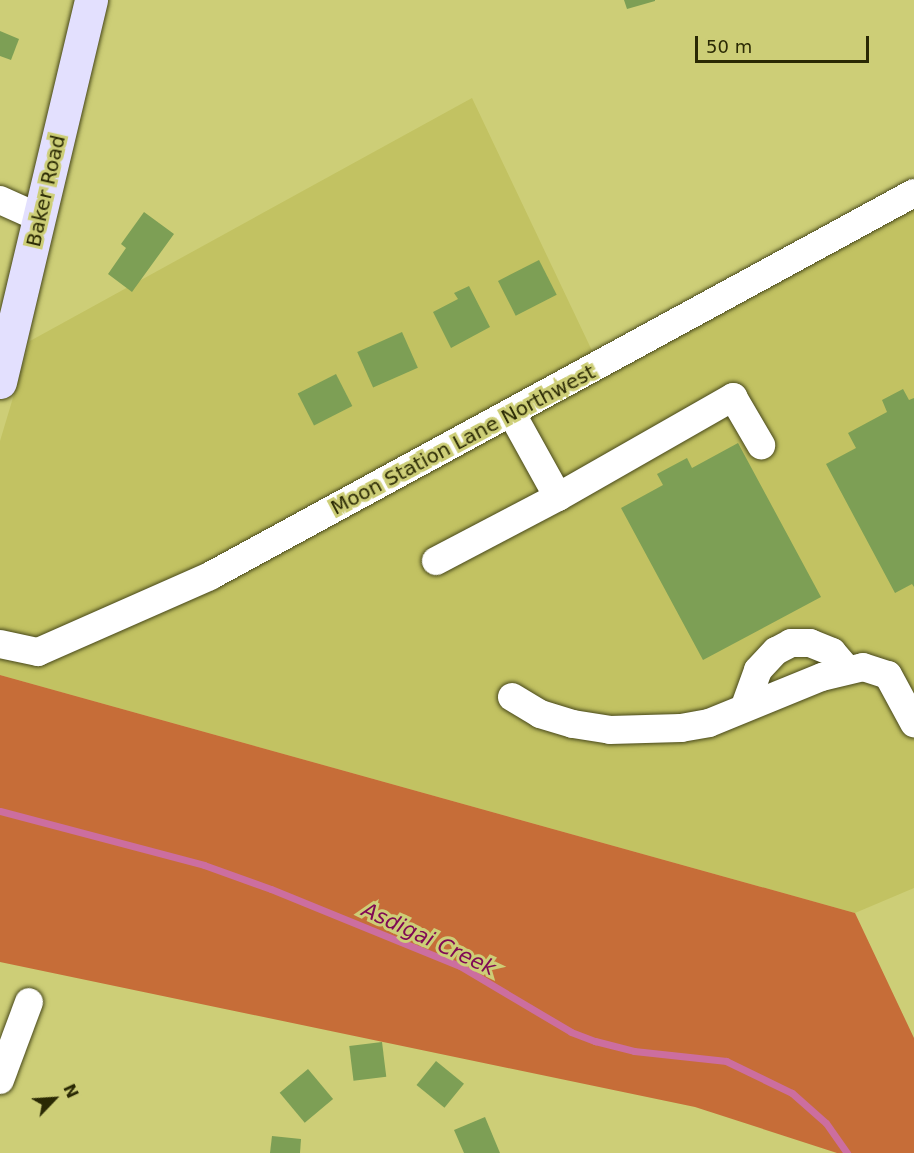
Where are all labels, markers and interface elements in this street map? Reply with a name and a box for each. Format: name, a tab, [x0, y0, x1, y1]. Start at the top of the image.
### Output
scale bar	[698, 24, 872, 62]
text: 50 m	[706, 36, 752, 57]
street label: Baker Road	[21, 133, 71, 249]
street label: Moon Station Lane Northwest	[327, 360, 599, 520]
water label: Asdigai Creek	[358, 897, 500, 981]
north arrow	[24, 1069, 84, 1129]
text: N	[59, 1081, 82, 1101]

